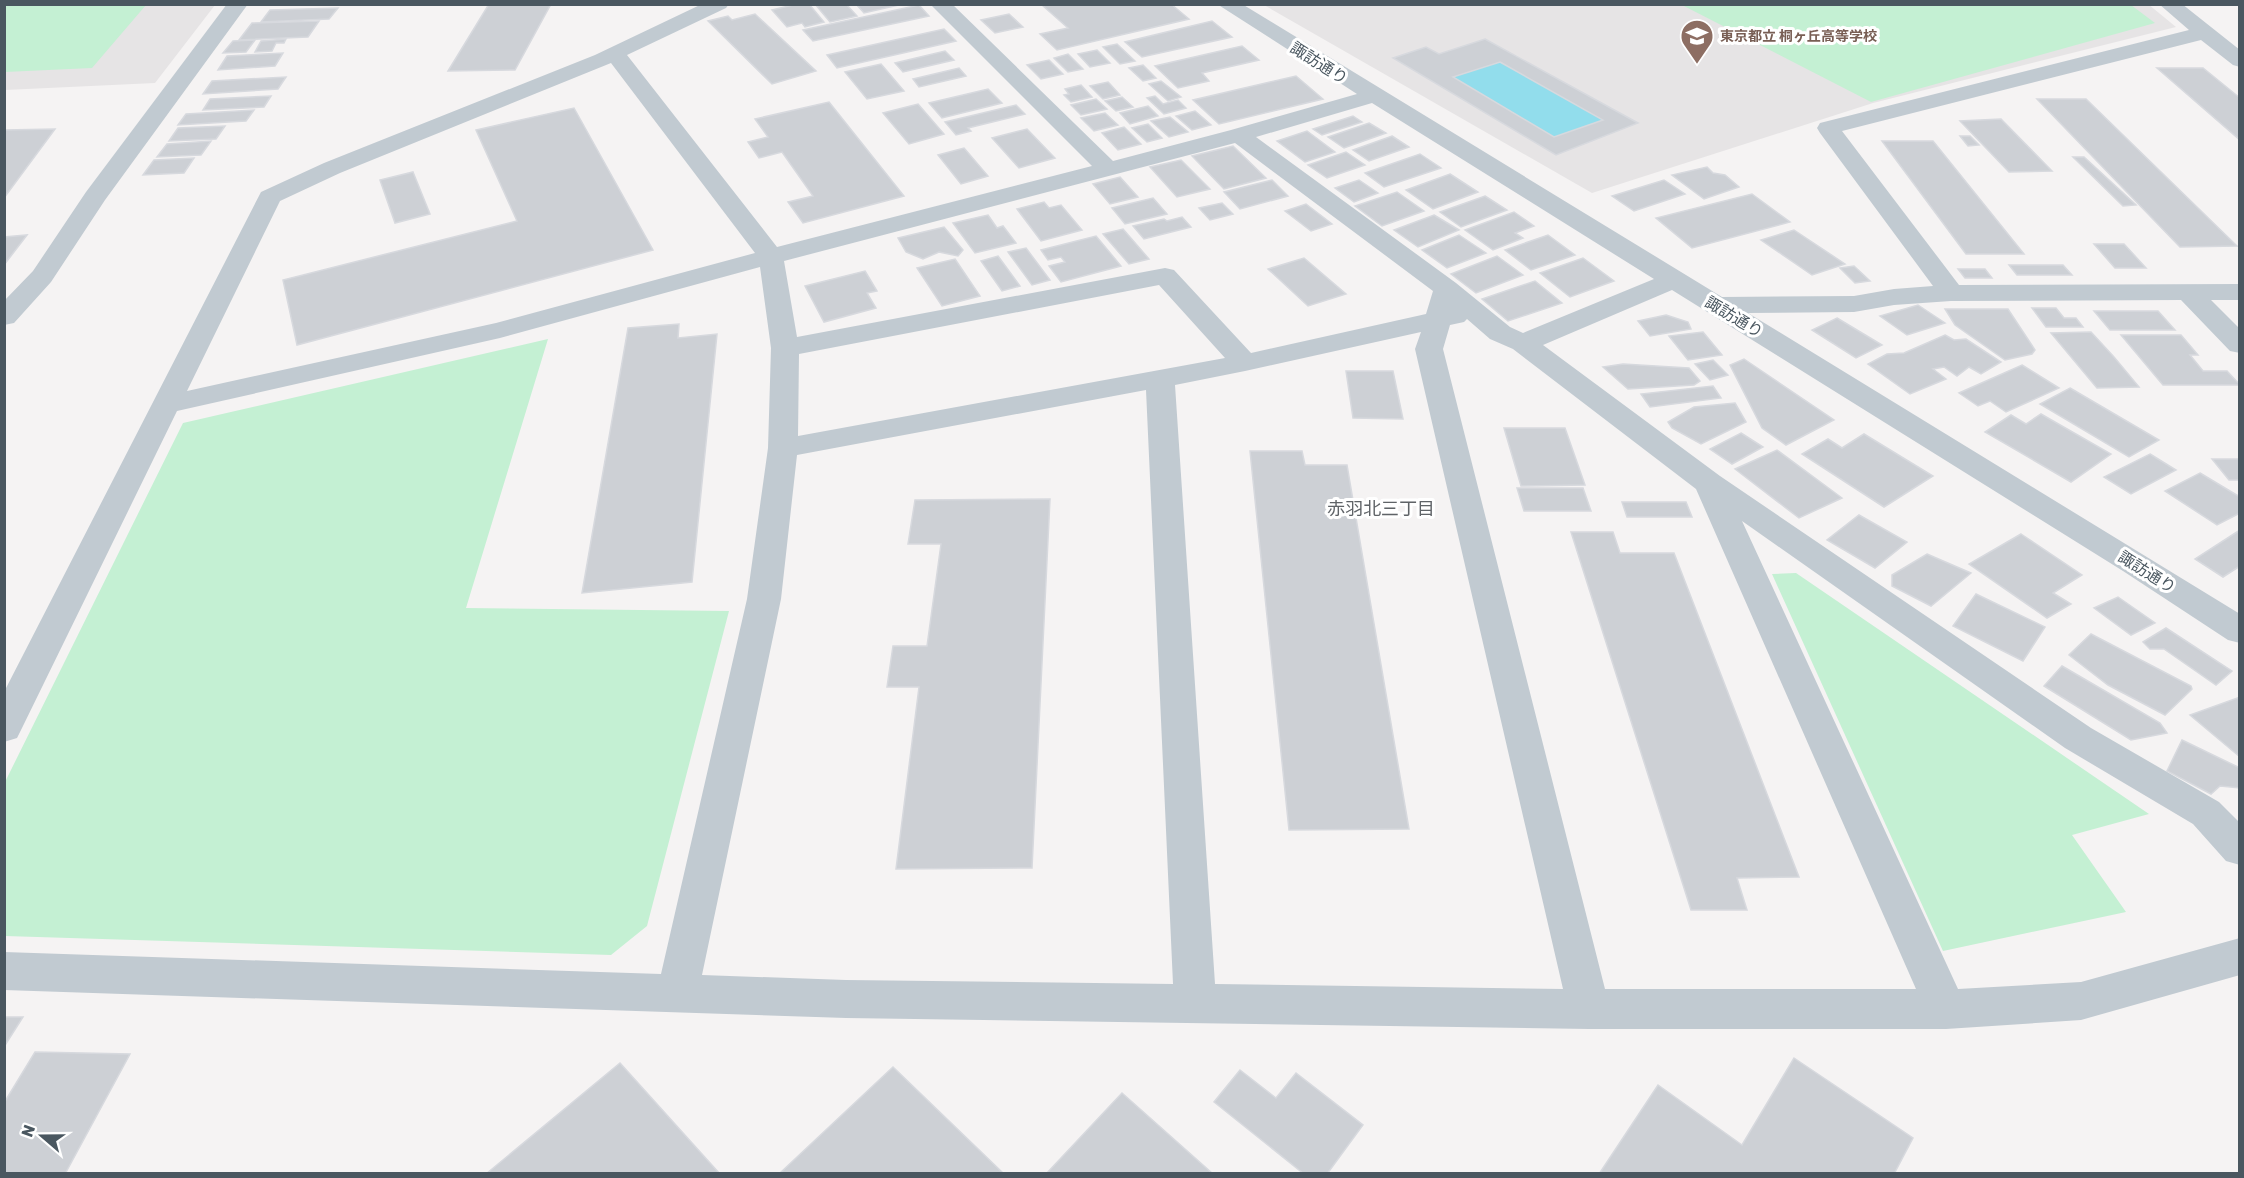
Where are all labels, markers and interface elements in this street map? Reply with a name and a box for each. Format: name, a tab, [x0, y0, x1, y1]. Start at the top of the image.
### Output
school or university icon: 東京都立 桐ヶ丘高等学校	[1679, 18, 1715, 65]
place label: 東京都立 桐ヶ丘高等学校	[1720, 28, 1877, 45]
street label: 諏訪通り	[1287, 38, 1351, 88]
street label: 諏訪通り	[1702, 292, 1766, 342]
district label: 赤羽北三丁目	[1327, 498, 1435, 520]
street label: 諏訪通り	[2115, 547, 2179, 597]
north arrow	[12, 1106, 72, 1166]
text: N	[17, 1122, 39, 1140]

